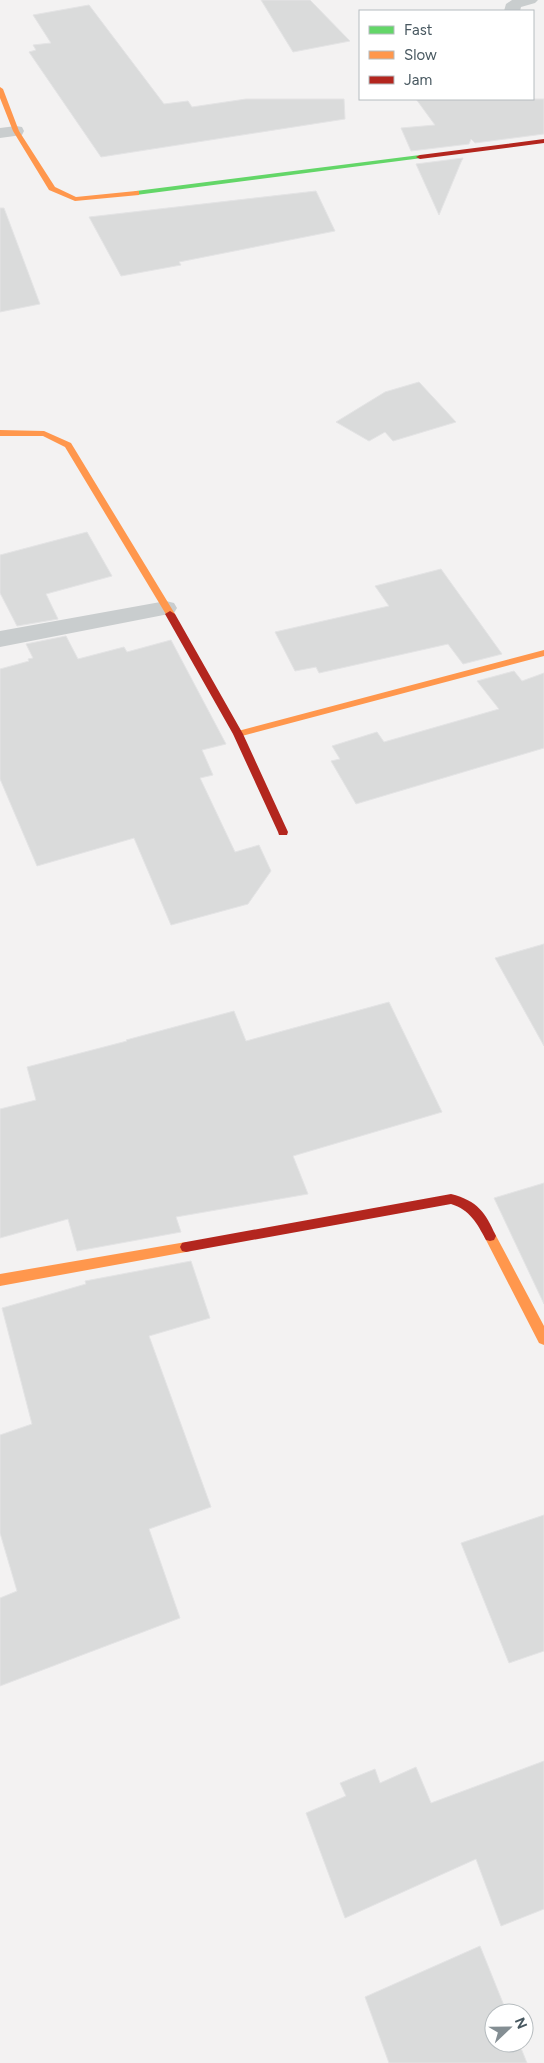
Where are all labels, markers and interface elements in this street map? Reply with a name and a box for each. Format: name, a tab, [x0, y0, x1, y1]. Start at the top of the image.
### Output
legend	[359, 10, 534, 100]
text: Fast	[404, 21, 433, 39]
text: Slow	[404, 46, 437, 64]
text: Jam	[404, 71, 432, 89]
north arrow	[484, 2003, 534, 2053]
text: N	[511, 2015, 530, 2032]

